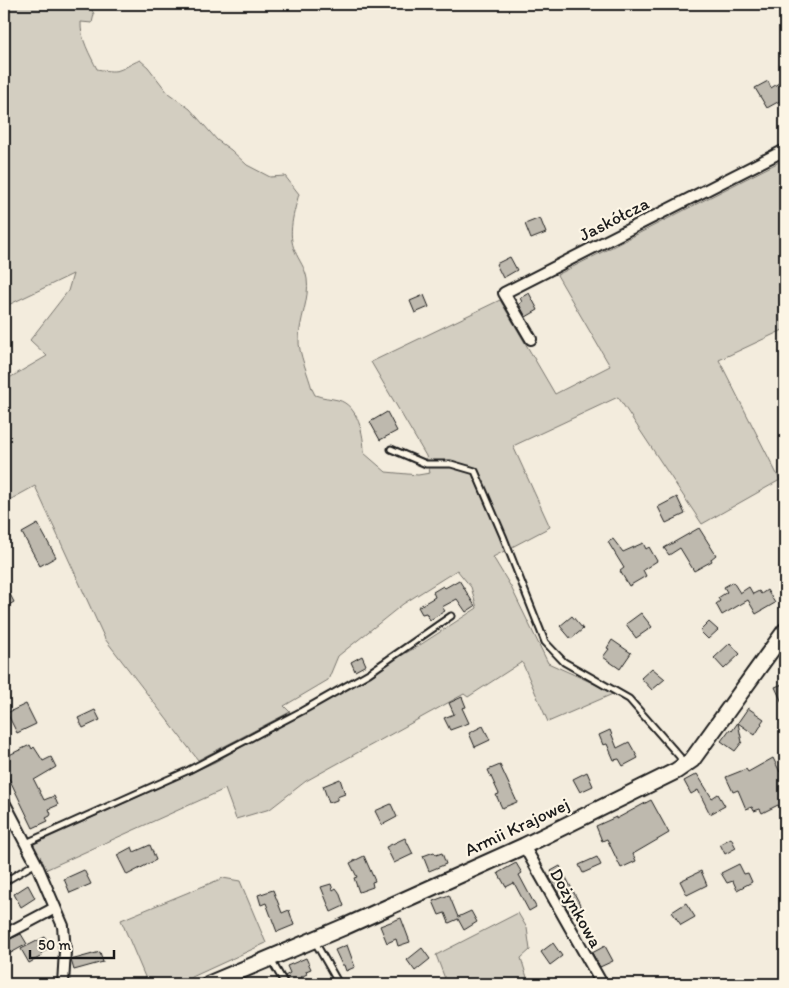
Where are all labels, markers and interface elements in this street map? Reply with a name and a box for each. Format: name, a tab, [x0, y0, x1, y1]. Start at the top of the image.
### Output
street label: Jaskółcza	[575, 192, 653, 246]
street label: Armii Krajowej	[461, 793, 573, 861]
street label: Dożynkowa	[545, 864, 607, 952]
scale bar	[30, 928, 114, 960]
text: 50 m	[38, 936, 71, 954]

